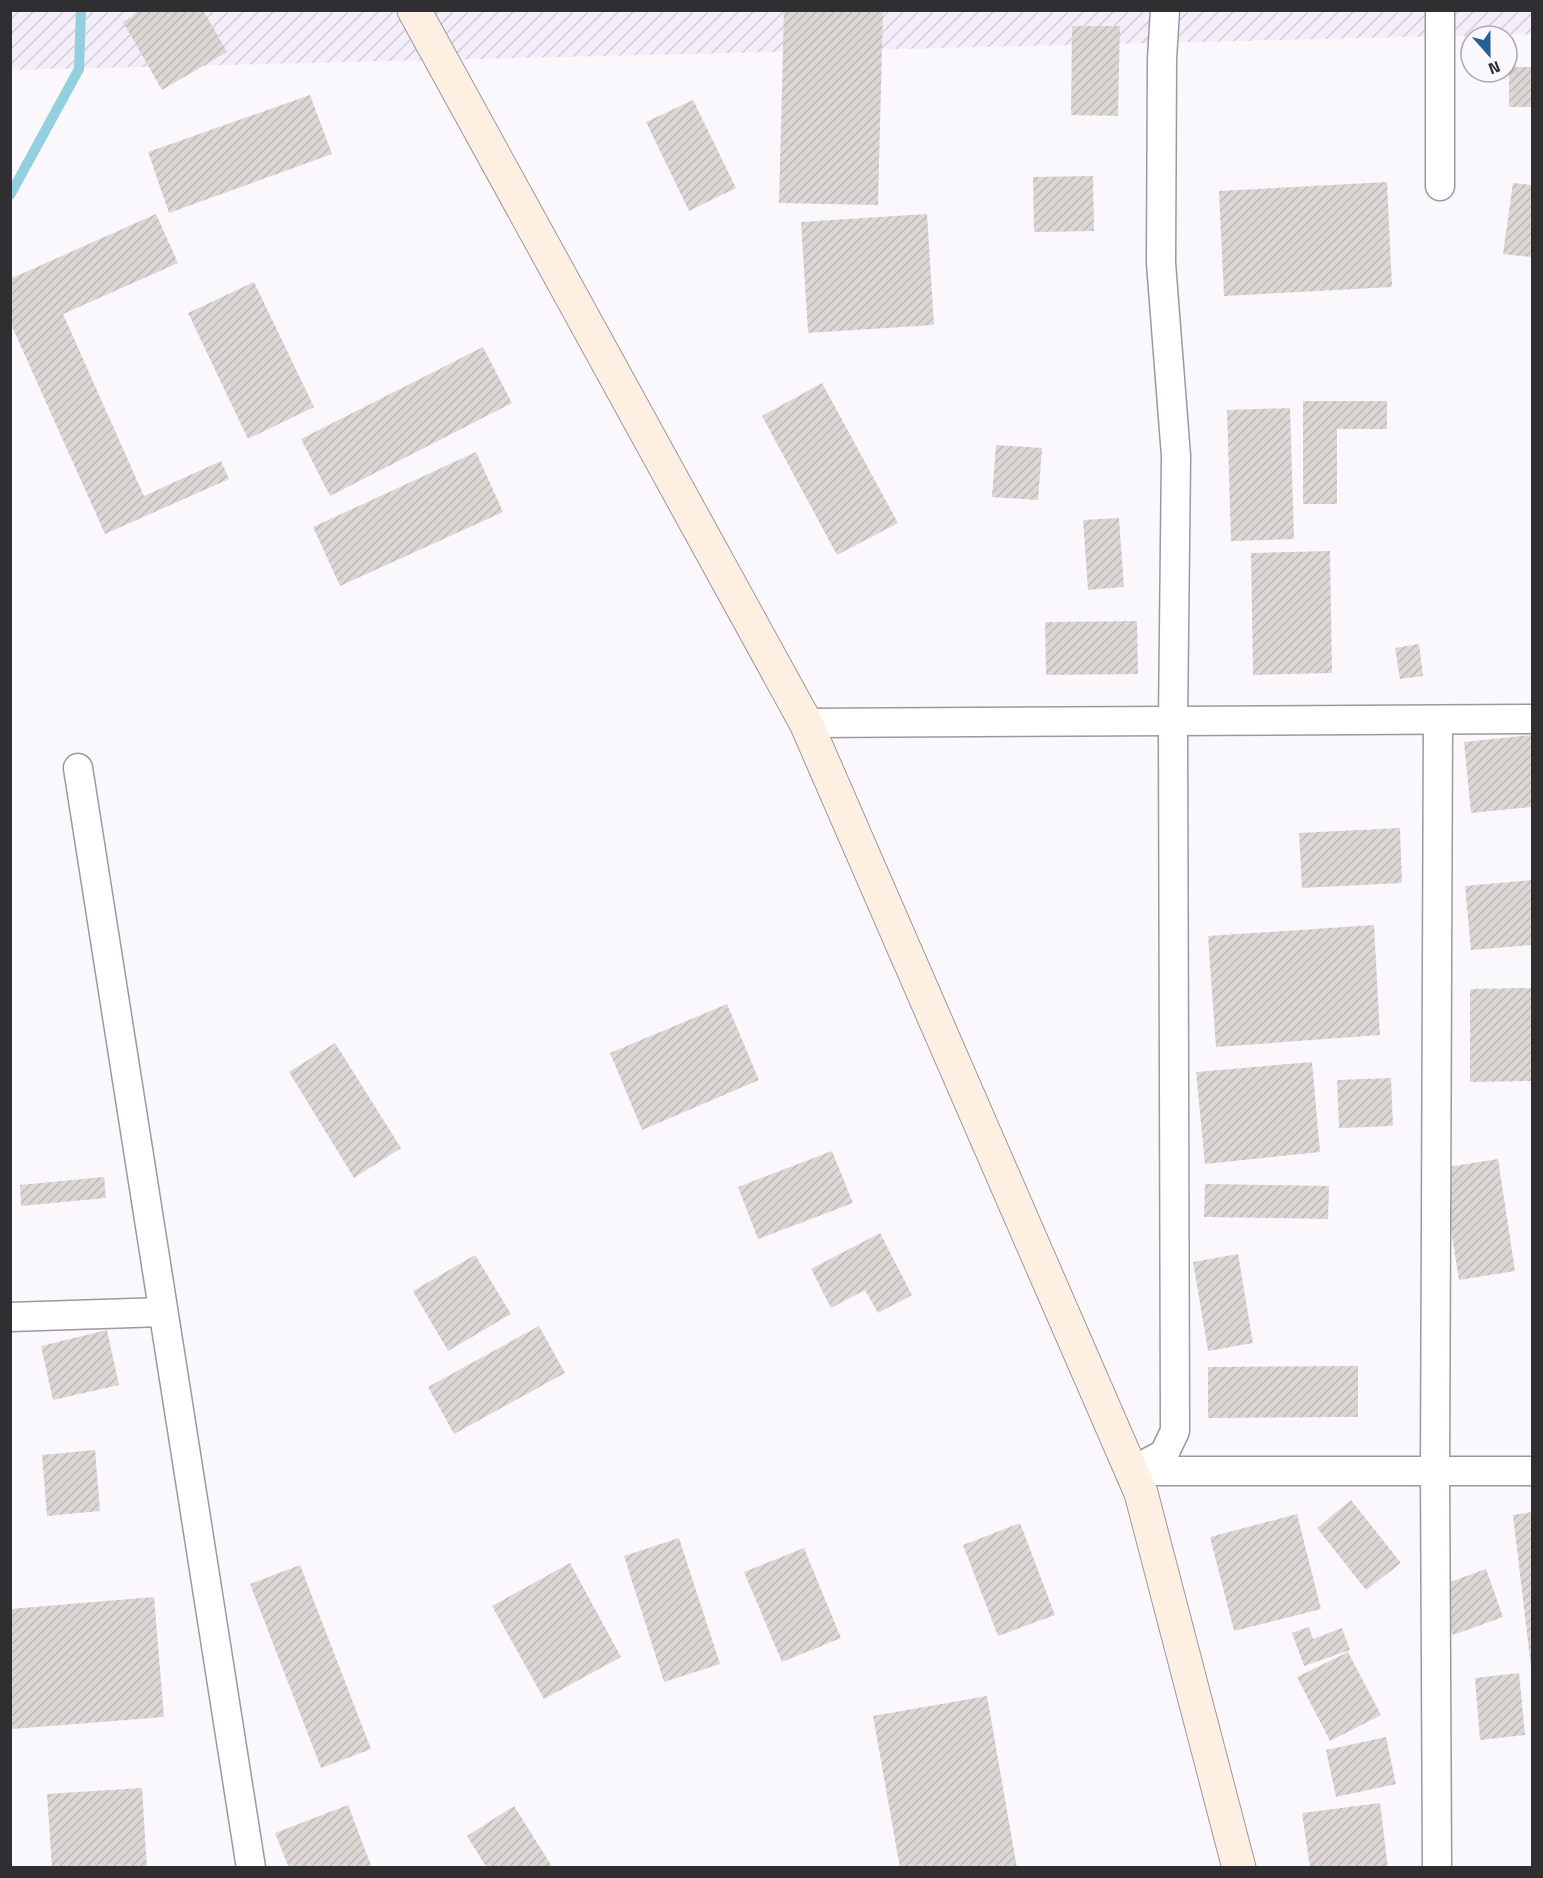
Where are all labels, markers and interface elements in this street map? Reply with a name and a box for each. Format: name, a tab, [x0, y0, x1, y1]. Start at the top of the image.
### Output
north arrow	[1459, 24, 1519, 84]
text: N	[1485, 55, 1504, 81]

